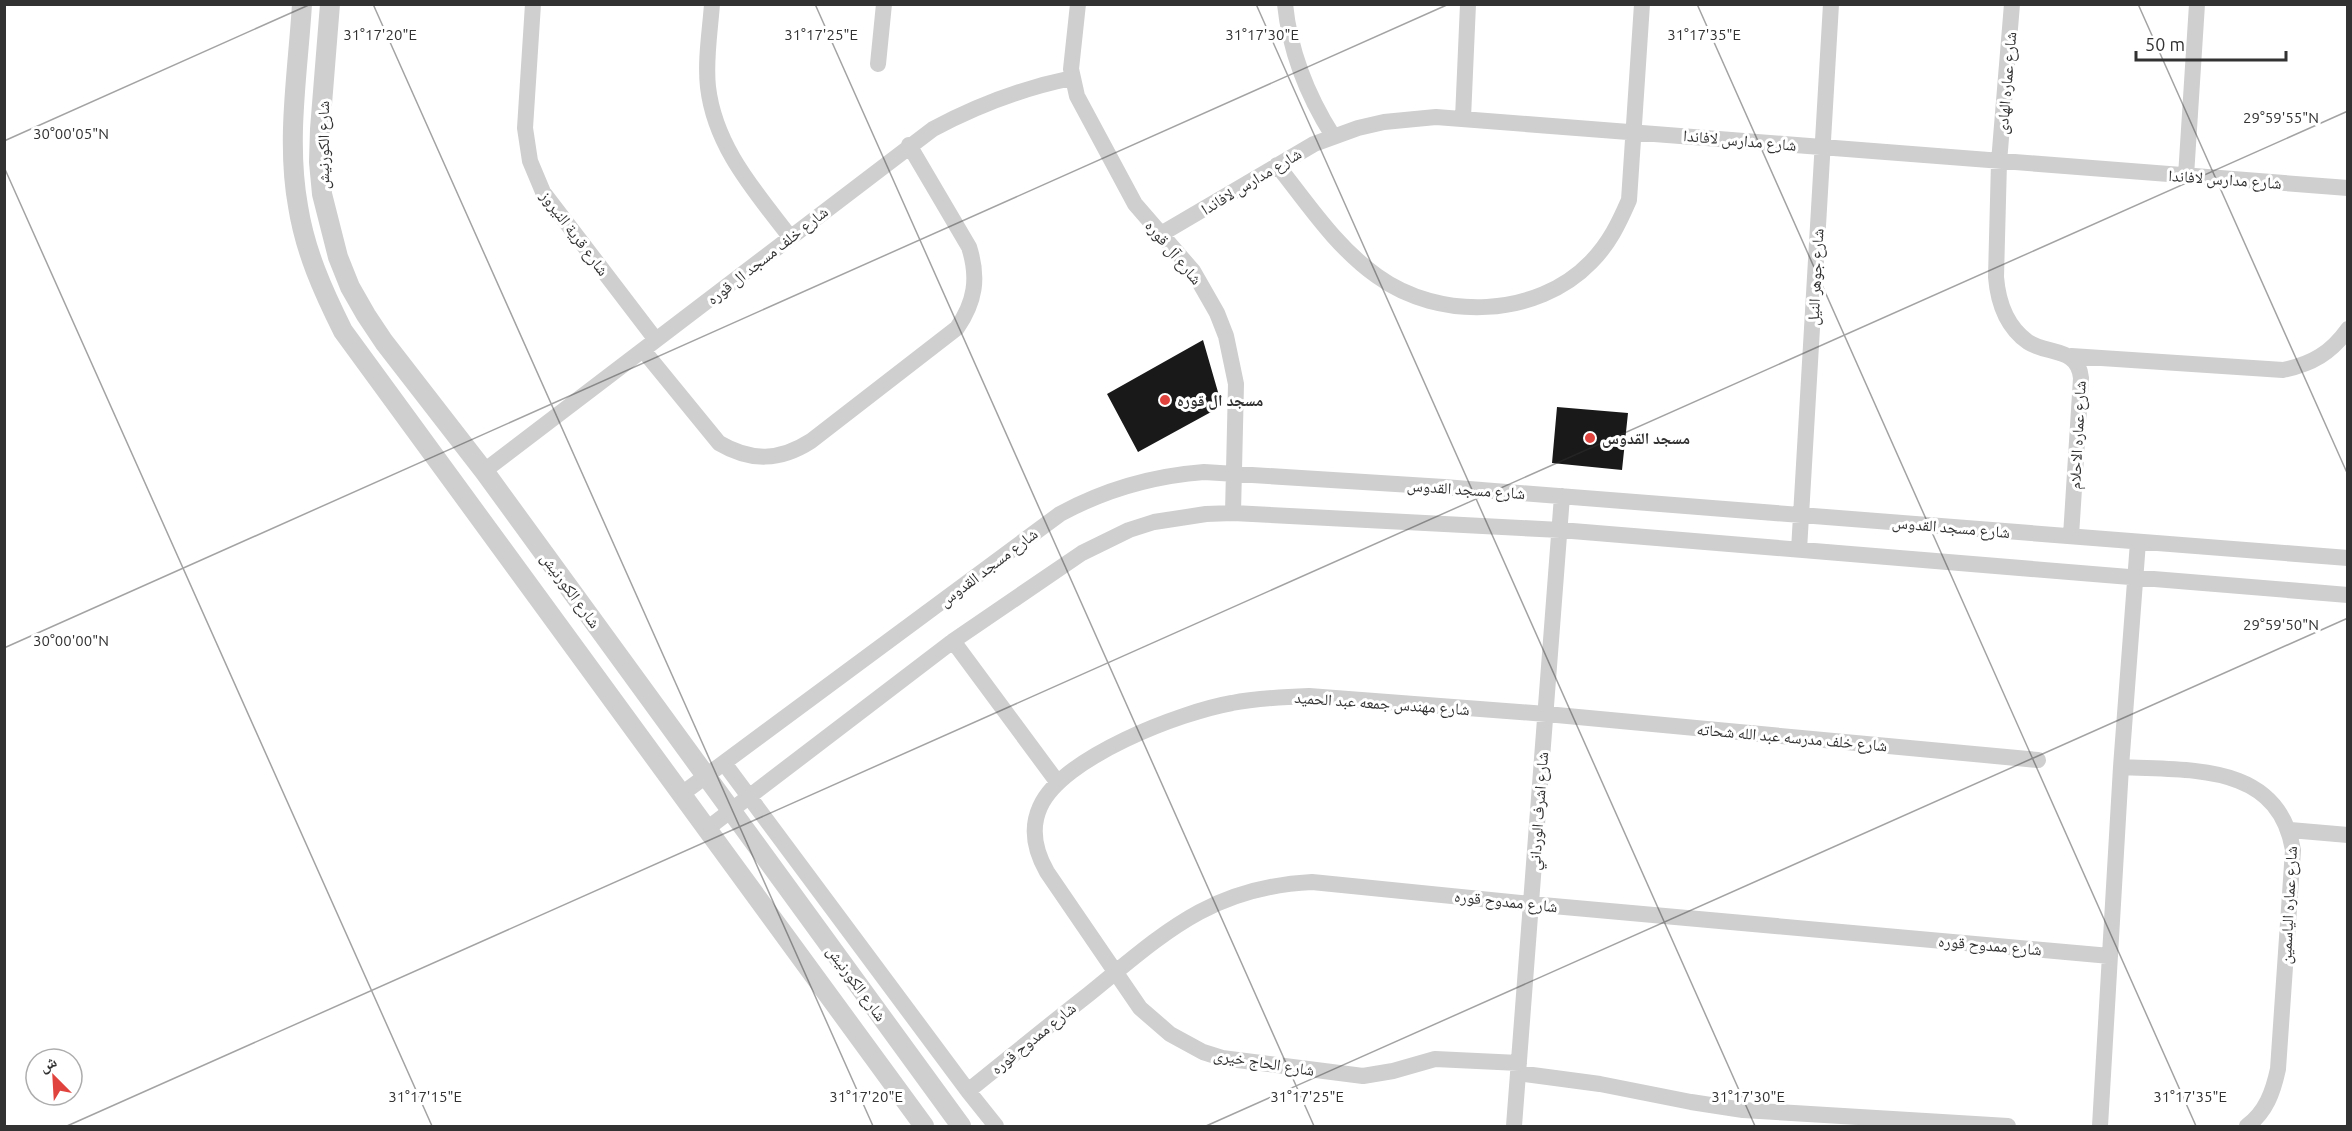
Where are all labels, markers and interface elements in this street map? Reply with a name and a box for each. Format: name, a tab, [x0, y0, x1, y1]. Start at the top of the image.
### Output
scale bar	[2136, 24, 2286, 62]
text: 31°17'20"E	[343, 26, 417, 43]
text: 31°17'25"E	[784, 26, 858, 43]
text: 31°17'30"E	[1225, 26, 1299, 43]
text: 31°17'35"E	[1667, 26, 1741, 43]
street label: شارع عماره الهادى	[1993, 31, 2021, 135]
text: 50 m	[2145, 34, 2185, 54]
street label: شارع الكورنيش	[314, 101, 334, 189]
text: 29°59'55"N	[2243, 109, 2319, 126]
text: 30°00'05"N	[33, 125, 109, 142]
street label: شارع مدارس لافاندا	[1682, 126, 1797, 156]
street label: شارع مدارس لافاندا	[1198, 144, 1305, 220]
street label: شارع مدارس لافاندا	[2168, 166, 2282, 194]
street label: شارع قرية النيروز	[535, 186, 613, 280]
street label: شارع خلف مسجد ال قوره	[703, 202, 832, 309]
street label: شارع آل قوره	[1141, 216, 1206, 289]
street label: شارع جوهر النيل	[1803, 228, 1829, 326]
street label: شارع عماره الاحلام	[2065, 380, 2091, 490]
place label: مسجد ال قوره	[1177, 391, 1263, 410]
marker: مسجد ال قوره	[1158, 393, 1172, 407]
place label: مسجد القدوس	[1602, 429, 1690, 448]
marker: مسجد القدوس	[1583, 431, 1597, 445]
street label: شارع مسجد القدوس	[1406, 476, 1526, 504]
street label: شارع مسجد القدوس	[1891, 513, 2011, 543]
street label: شارع مسجد القدوس	[935, 524, 1042, 611]
street label: شارع الكورنيش	[536, 549, 604, 632]
text: 29°59'50"N	[2243, 616, 2319, 633]
text: 30°00'00"N	[33, 632, 109, 649]
street label: شارع مهندس جمعه عبد الحميد	[1294, 688, 1470, 720]
street label: شارع خلف مدرسه عبد الله شحاته	[1696, 720, 1888, 756]
street label: شارع اشرف الورداني	[1525, 751, 1555, 871]
street label: شارع عماره الياسمين	[2276, 845, 2302, 965]
street label: شارع ممدوح قوره	[1453, 887, 1559, 917]
street label: شارع ممدوح قوره	[1937, 932, 2042, 960]
street label: شارع الكورنيش	[822, 942, 890, 1025]
street label: شارع ممدوح قوره	[987, 998, 1080, 1079]
street label: شارع الحاج خيرى	[1212, 1045, 1316, 1081]
north arrow	[24, 1047, 84, 1107]
text: ش	[36, 1052, 60, 1076]
text: 31°17'15"E	[388, 1088, 462, 1105]
text: 31°17'20"E	[829, 1088, 903, 1105]
text: 31°17'25"E	[1270, 1088, 1344, 1105]
text: 31°17'30"E	[1711, 1088, 1785, 1105]
text: 31°17'35"E	[2153, 1088, 2227, 1105]

